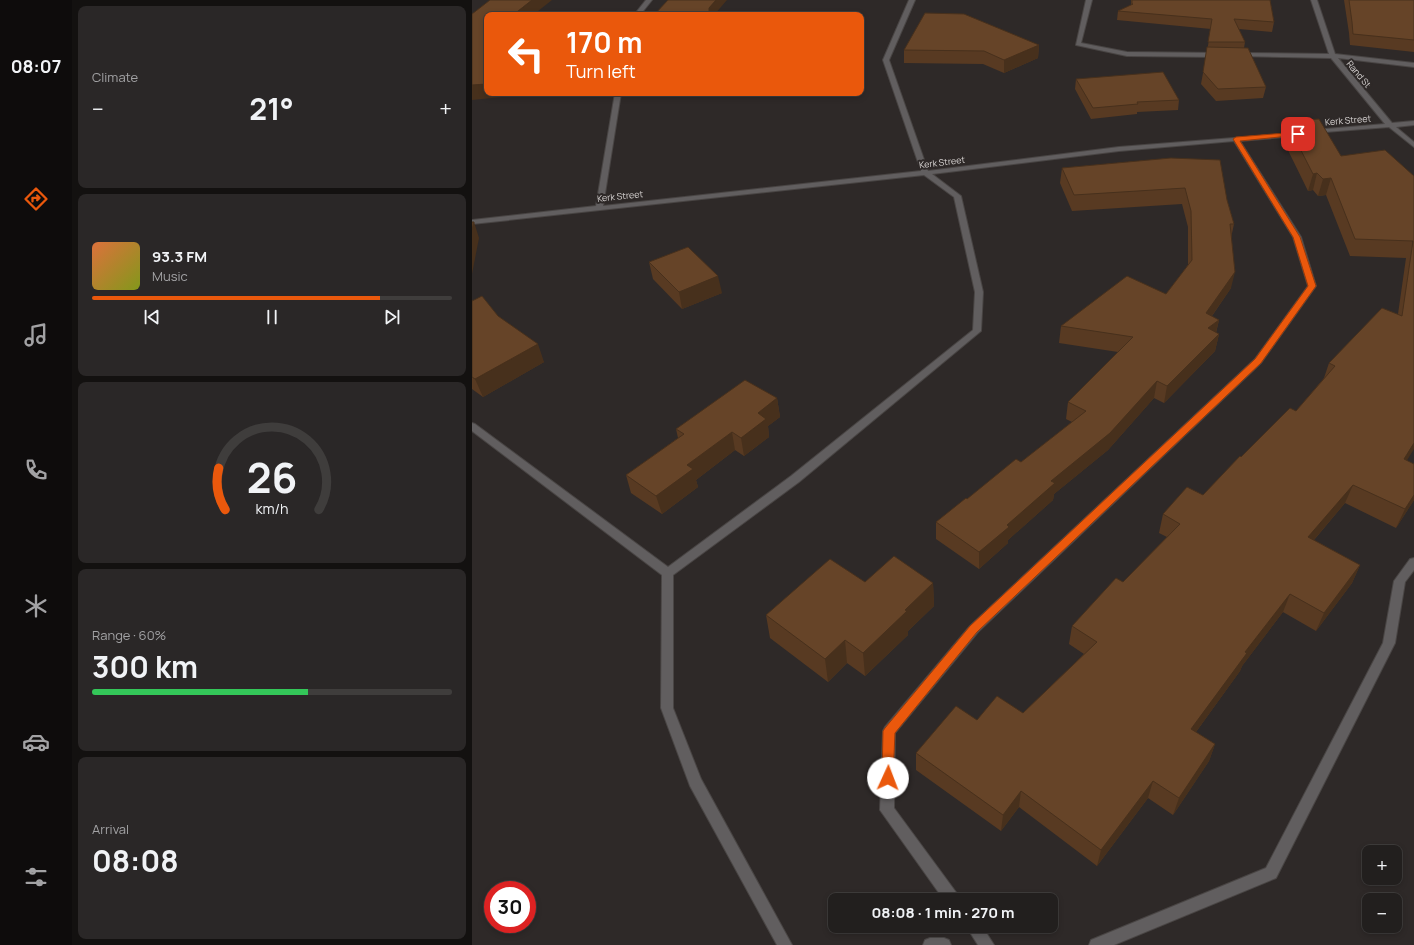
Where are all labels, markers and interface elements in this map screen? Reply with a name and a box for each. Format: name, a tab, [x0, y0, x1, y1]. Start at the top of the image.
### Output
text: 170 m	[566, 23, 642, 61]
icon: left	[500, 28, 552, 80]
text: 08:07	[11, 54, 61, 78]
street label: Rand St	[1344, 57, 1375, 91]
text: Turn left	[566, 59, 636, 83]
text: Climate	[92, 68, 138, 86]
text: 21°	[249, 88, 294, 129]
text: −	[92, 94, 104, 124]
text: +	[439, 94, 452, 124]
street label: Kerk Street	[1324, 111, 1372, 128]
pin	[1281, 117, 1315, 151]
icon: arrive	[1287, 123, 1309, 145]
street label: Kerk Street	[918, 153, 966, 171]
icon: directions	[22, 185, 50, 213]
street label: Kerk Street	[596, 187, 644, 205]
text: 93.3 FM	[152, 246, 207, 267]
text: Music	[152, 267, 188, 285]
icon: previous	[141, 306, 163, 328]
icon: pause	[261, 306, 283, 328]
icon: next	[381, 306, 403, 328]
icon: music	[22, 321, 50, 349]
text: 26	[247, 449, 297, 505]
icon: phone	[22, 456, 50, 484]
text: km/h	[255, 499, 289, 518]
icon: climate	[22, 592, 50, 620]
text: Range · 60%	[92, 626, 166, 644]
text: 300 km	[92, 646, 198, 687]
icon: car	[22, 728, 50, 756]
position arrow	[867, 757, 909, 799]
text: Arrival	[92, 820, 129, 838]
text: 08:08	[92, 840, 179, 881]
map controls	[1362, 845, 1402, 933]
button: +	[1362, 845, 1402, 885]
icon: filters	[22, 863, 50, 891]
speed limit sign: 30	[484, 881, 536, 933]
button: −	[1362, 893, 1402, 933]
text: 08:08 · 1 min · 270 m	[871, 902, 1015, 923]

